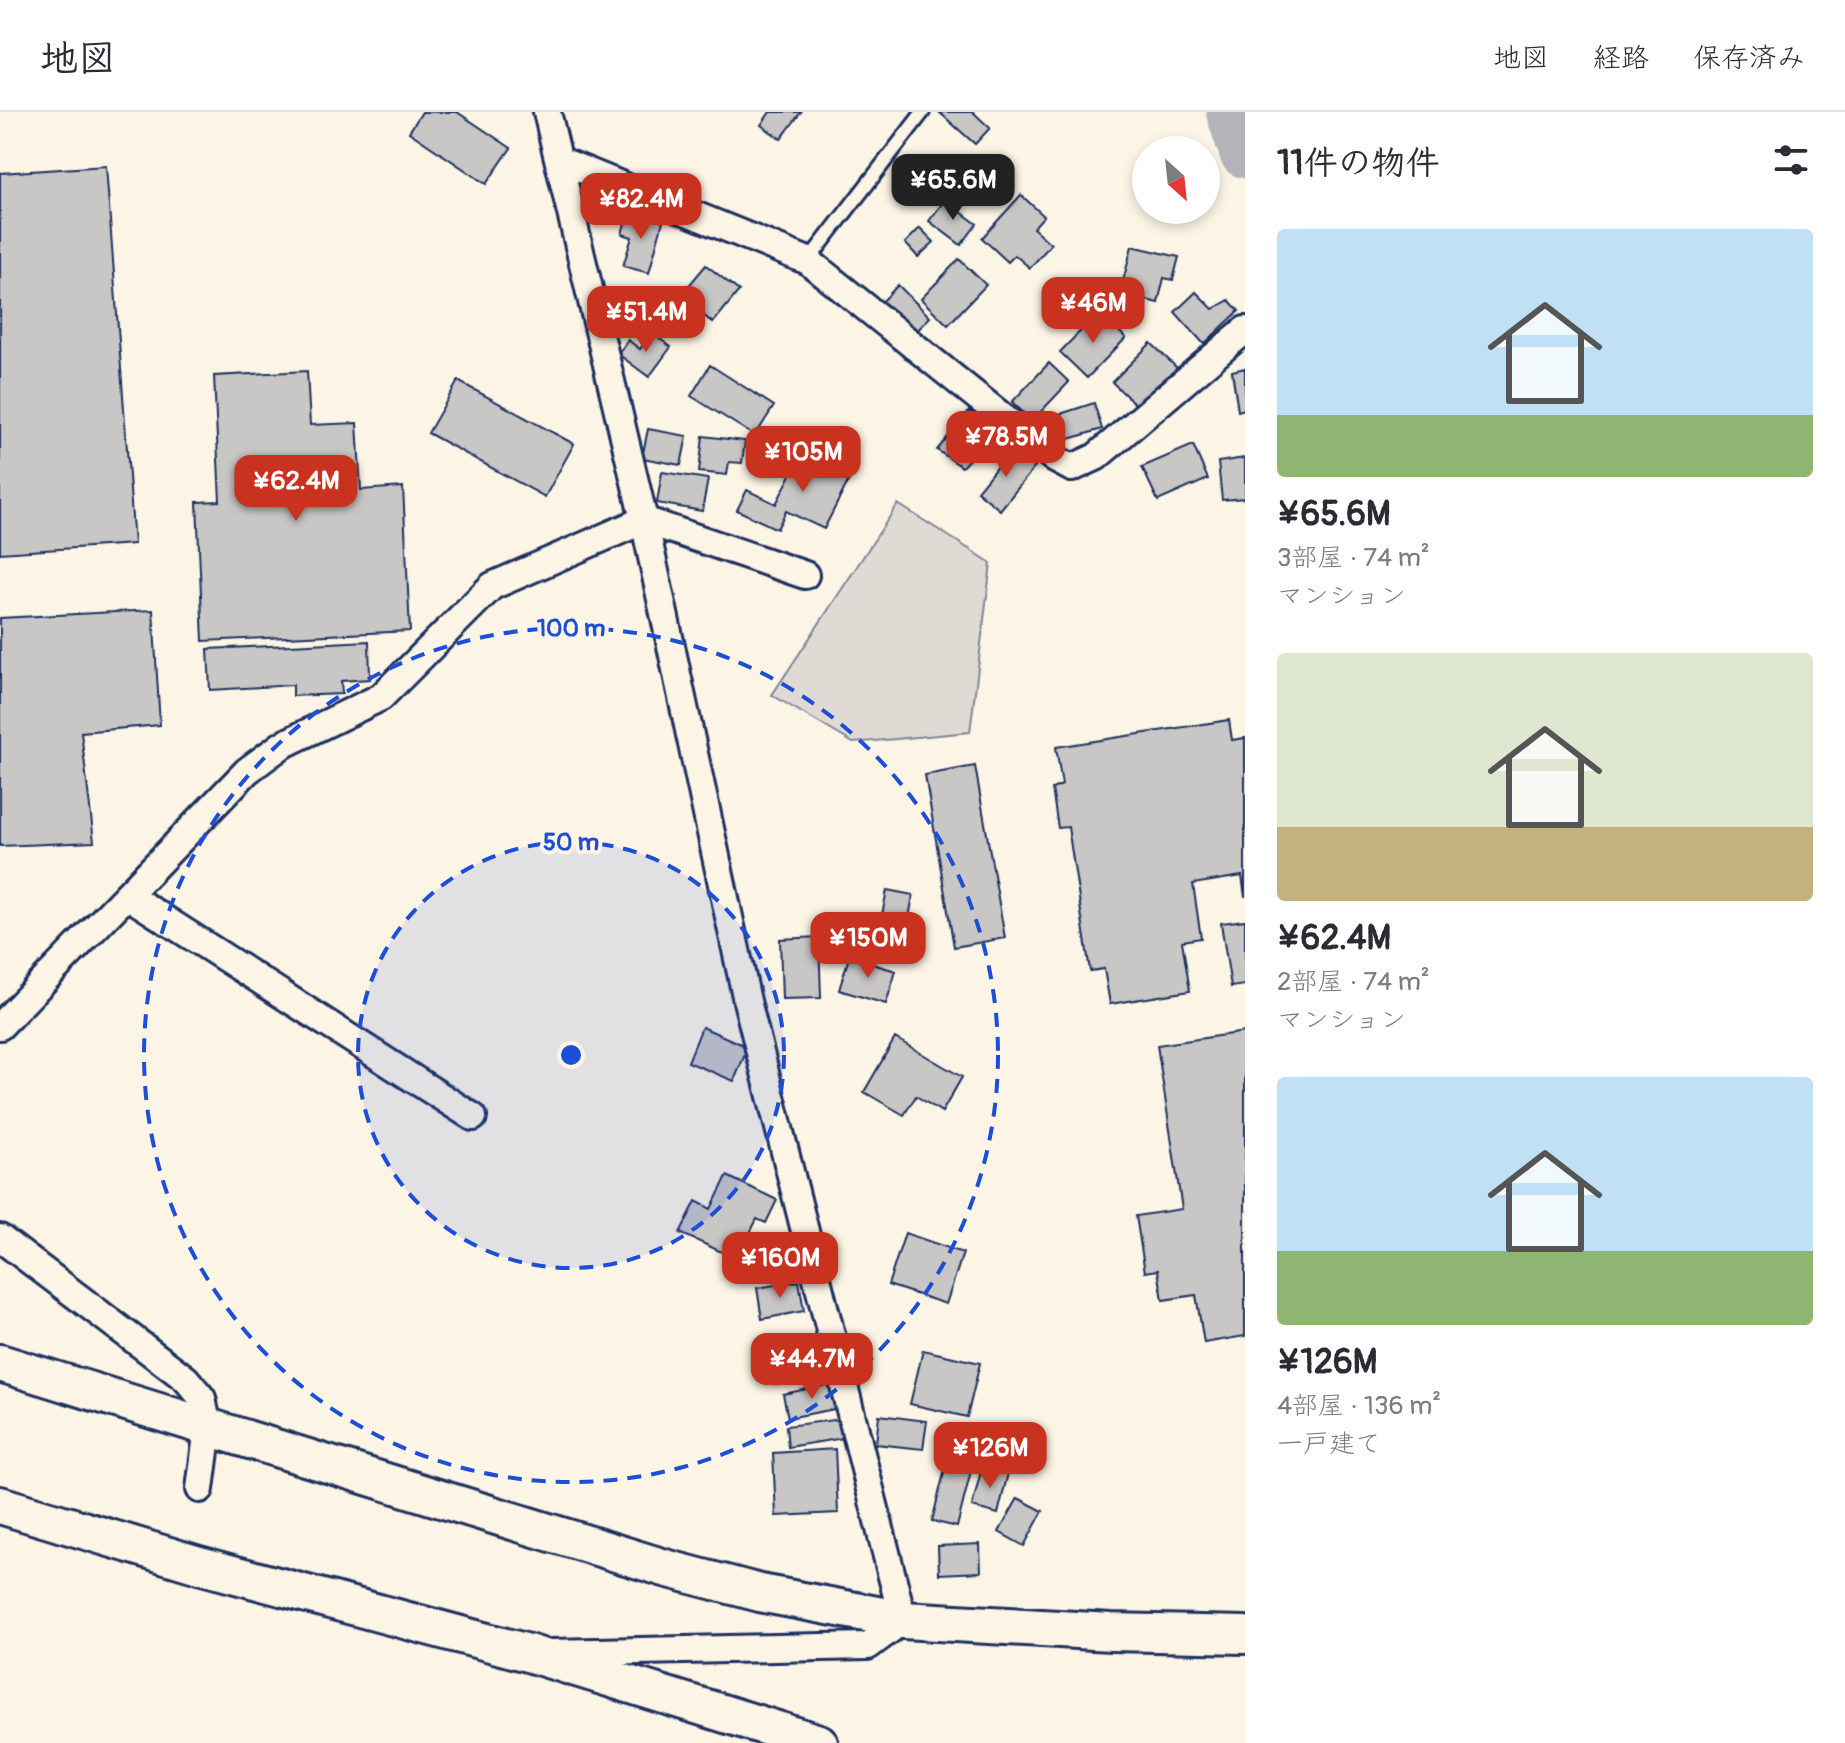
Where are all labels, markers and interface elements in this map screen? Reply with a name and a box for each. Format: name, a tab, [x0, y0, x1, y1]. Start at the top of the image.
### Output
text: 地図	[40, 35, 116, 83]
text: 地図	[1493, 41, 1549, 76]
text: 経路	[1593, 41, 1649, 76]
text: 保存済み	[1693, 41, 1805, 76]
north arrow	[1132, 136, 1220, 224]
map controls	[1132, 136, 1220, 224]
icon: filters	[1769, 138, 1813, 182]
text: 11件の物件	[1277, 142, 1440, 185]
pin: ¥65.6M	[888, 154, 1018, 222]
text: ¥65.6M	[910, 164, 996, 196]
pin: ¥82.4M	[576, 173, 706, 241]
text: ¥82.4M	[598, 183, 684, 215]
pin: ¥46M	[1046, 277, 1140, 345]
icon: home	[1473, 281, 1617, 425]
pin: ¥51.4M	[581, 286, 711, 354]
text: ¥46M	[1060, 287, 1126, 319]
text: ¥51.4M	[605, 296, 687, 328]
pin: ¥78.5M	[941, 411, 1071, 479]
text: ¥78.5M	[964, 421, 1048, 453]
pin: ¥105M	[747, 426, 859, 494]
text: ¥105M	[764, 436, 842, 468]
pin: ¥62.4M	[231, 455, 361, 523]
text: ¥62.4M	[252, 465, 340, 497]
text: ¥65.6M	[1277, 493, 1391, 536]
text: 3部屋 · 74 m²	[1277, 542, 1430, 574]
text: マンション	[1277, 580, 1406, 612]
text: 100 m	[537, 614, 605, 643]
icon: home	[1473, 705, 1617, 849]
text: 50 m	[543, 828, 599, 857]
pin: ¥150M	[812, 912, 924, 980]
text: ¥62.4M	[1277, 917, 1391, 960]
text: ¥150M	[829, 922, 907, 954]
text: 2部屋 · 74 m²	[1277, 966, 1430, 998]
text: マンション	[1277, 1004, 1406, 1036]
centre of rings	[557, 1041, 585, 1069]
icon: home	[1473, 1129, 1617, 1273]
pin: ¥160M	[724, 1232, 836, 1300]
text: ¥160M	[740, 1242, 820, 1274]
pin: ¥44.7M	[747, 1333, 877, 1401]
text: ¥126M	[1277, 1341, 1377, 1384]
text: ¥44.7M	[769, 1343, 855, 1375]
text: 4部屋 · 136 m²	[1277, 1390, 1441, 1422]
pin: ¥126M	[934, 1422, 1046, 1490]
text: 一戸建て	[1277, 1428, 1381, 1460]
text: ¥126M	[952, 1432, 1028, 1464]

